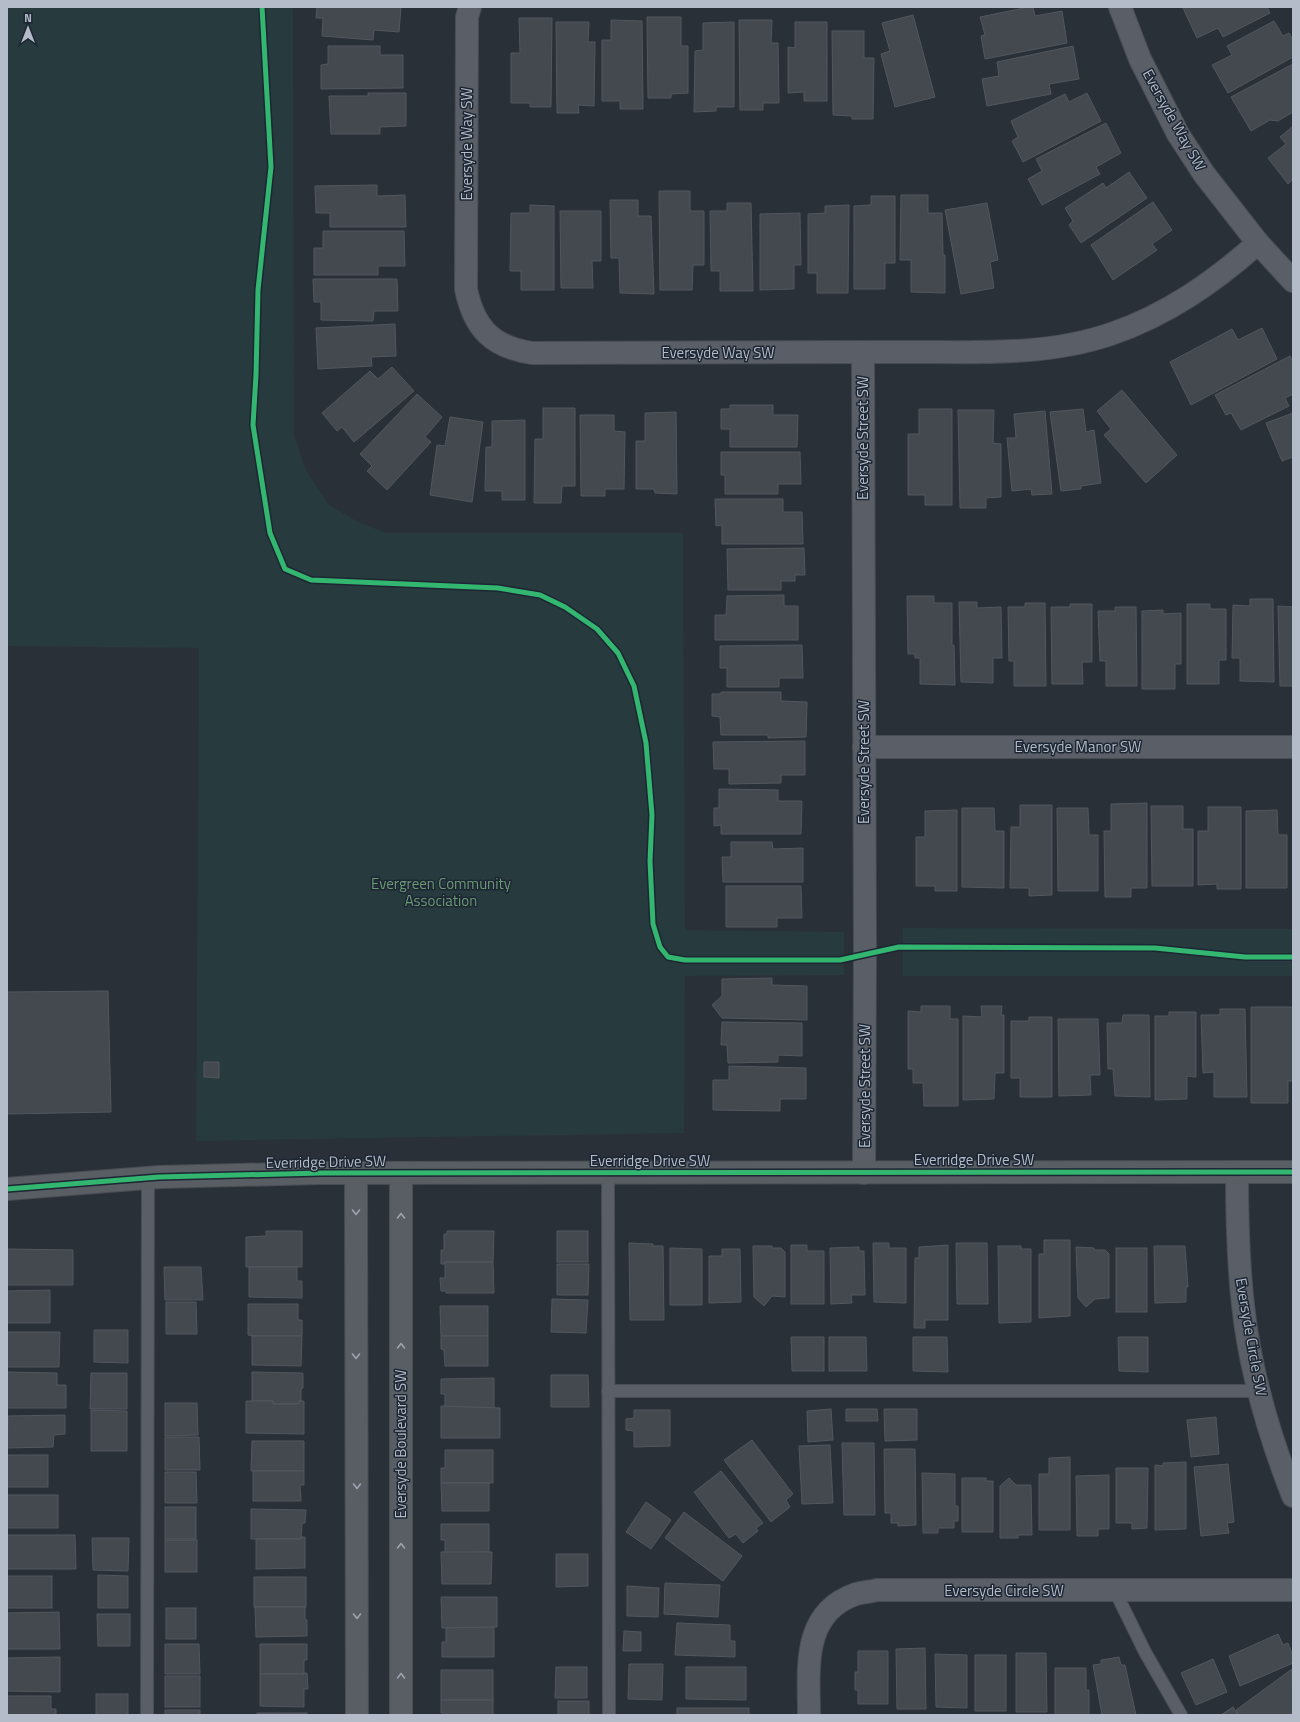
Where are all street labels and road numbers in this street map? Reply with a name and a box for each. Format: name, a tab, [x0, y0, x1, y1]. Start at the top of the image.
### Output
street label: Eversyde Way SW	[1137, 65, 1212, 175]
street label: Eversyde Way SW	[455, 87, 478, 201]
street label: Eversyde Way SW	[661, 341, 775, 364]
street label: Eversyde Street SW	[851, 376, 874, 500]
street label: Eversyde Street SW	[852, 700, 875, 824]
street label: Eversyde Manor SW	[1015, 735, 1141, 758]
street label: Eversyde Street SW	[853, 1024, 876, 1148]
street label: Everridge Drive SW	[914, 1148, 1034, 1171]
street label: Everridge Drive SW	[266, 1149, 386, 1174]
street label: Everridge Drive SW	[590, 1149, 710, 1172]
street label: Eversyde Circle SW	[1230, 1276, 1273, 1398]
street label: Eversyde Boulevard SW	[389, 1369, 412, 1519]
street label: Eversyde Circle SW	[944, 1579, 1064, 1602]

